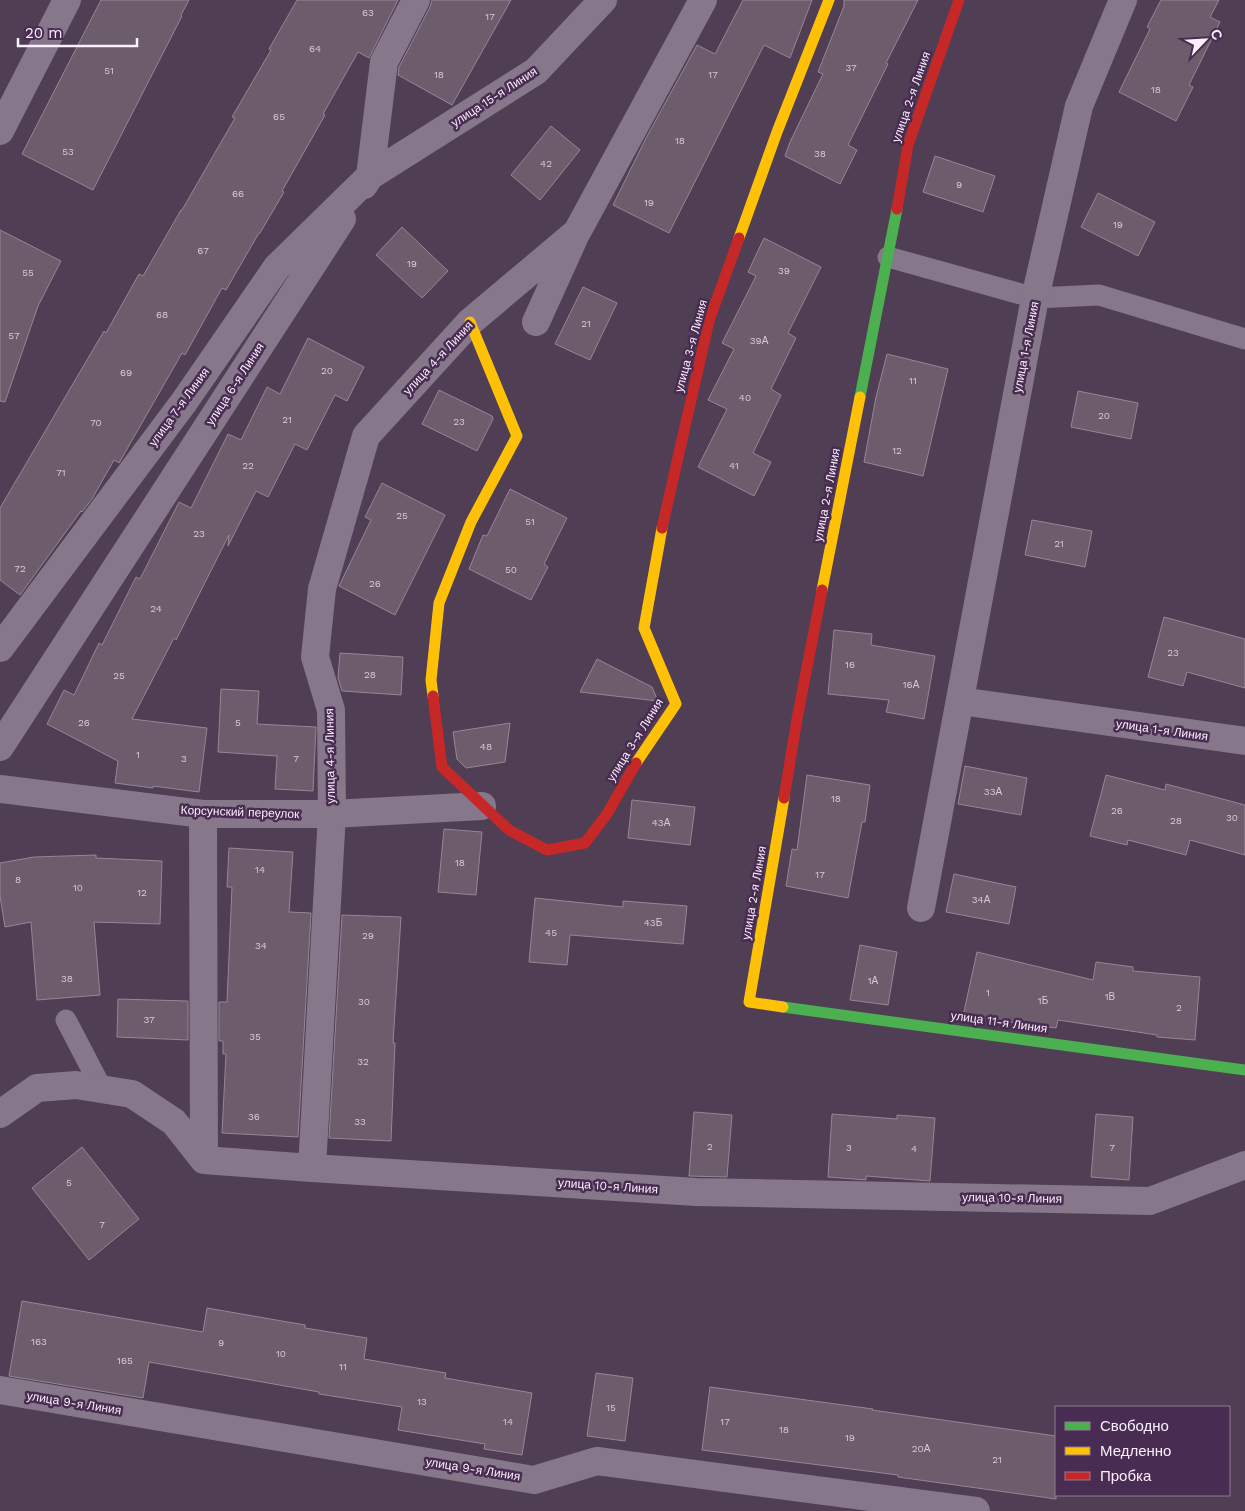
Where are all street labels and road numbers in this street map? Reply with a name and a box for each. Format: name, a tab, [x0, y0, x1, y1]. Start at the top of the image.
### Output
street label: улица 2-я Линия	[889, 50, 933, 144]
street label: улица 15-я Линия	[448, 64, 540, 130]
street label: улица 3-я Линия	[672, 298, 710, 394]
street label: улица 1-я Линия	[1010, 300, 1042, 394]
street label: улица 4-я Линия	[400, 318, 476, 398]
street label: улица 6-я Линия	[203, 340, 267, 428]
street label: улица 7-я Линия	[146, 365, 212, 449]
street label: улица 2-я Линия	[811, 447, 843, 543]
street label: улица 3-я Линия	[604, 696, 666, 784]
street label: улица 4-я Линия	[322, 708, 338, 804]
street label: улица 1-я Линия	[1115, 717, 1209, 743]
street label: Корсунский переулок	[180, 803, 300, 821]
street label: улица 2-я Линия	[739, 845, 769, 941]
street label: улица 11-я Линия	[950, 1008, 1048, 1036]
street label: улица 10-я Линия	[558, 1176, 658, 1196]
street label: улица 10-я Линия	[962, 1190, 1062, 1206]
street label: улица 9-я Линия	[26, 1389, 122, 1417]
street label: улица 9-я Линия	[425, 1455, 521, 1483]

